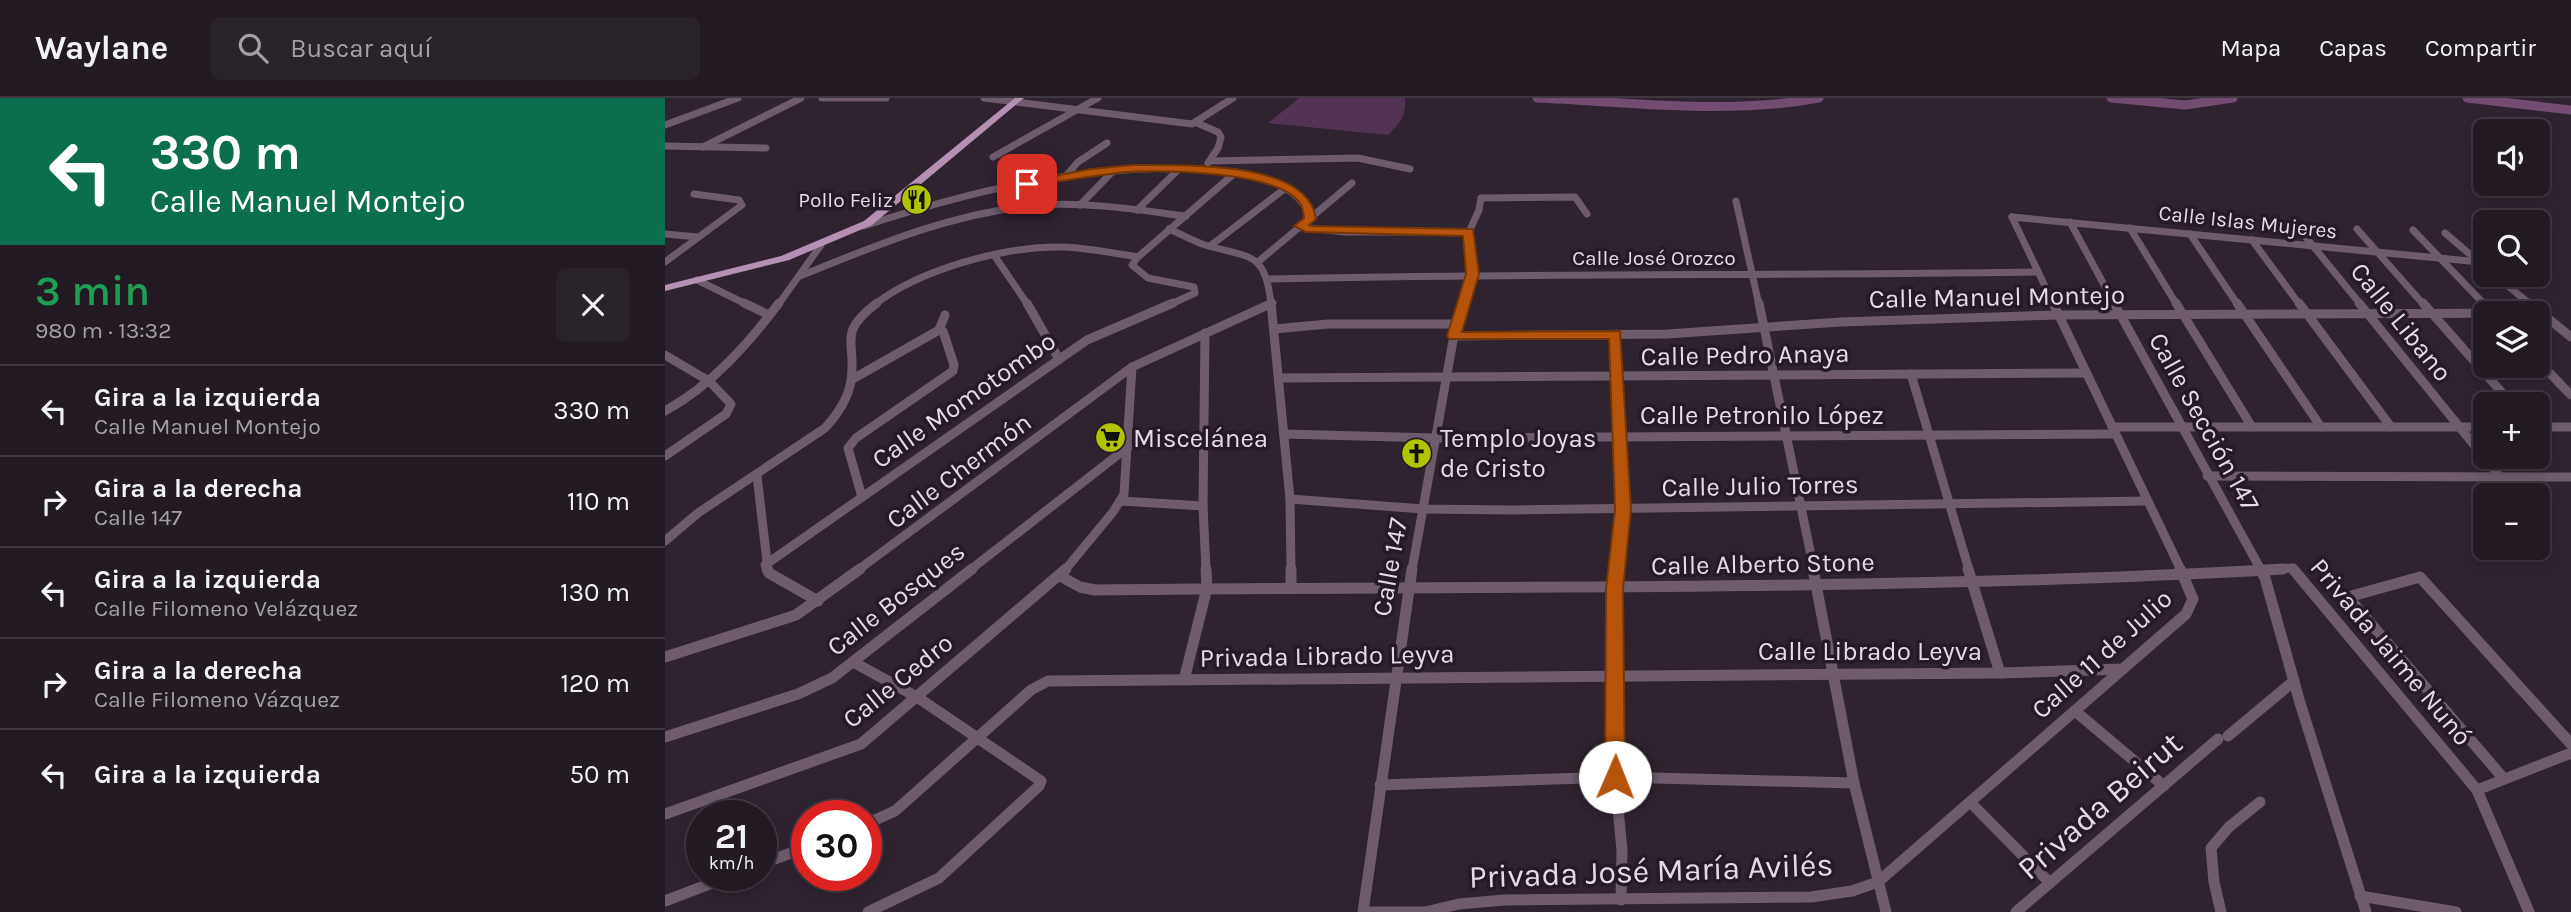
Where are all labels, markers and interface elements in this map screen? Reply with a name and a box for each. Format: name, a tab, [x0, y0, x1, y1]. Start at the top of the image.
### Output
search box	[210, 17, 700, 80]
text: Waylane	[35, 29, 168, 67]
icon: search	[234, 29, 272, 67]
text: Buscar aquí	[290, 33, 432, 64]
text: Mapa	[2220, 34, 2281, 62]
text: Capas	[2319, 34, 2387, 62]
text: Compartir	[2425, 34, 2536, 62]
map controls	[2473, 119, 2550, 560]
button: sound	[2473, 119, 2550, 196]
text: 330 m	[150, 124, 301, 181]
icon: left	[35, 126, 126, 217]
pin	[997, 154, 1057, 214]
icon: arrive	[1008, 165, 1046, 203]
text: Calle Manuel Montejo	[150, 183, 465, 220]
restaurant icon: Pollo Feliz	[899, 183, 933, 217]
place label: Pollo Feliz	[798, 188, 893, 212]
street label: Calle Islas Mujeres	[2157, 201, 2339, 243]
button: search	[2473, 210, 2550, 287]
street label: Calle José Orozco	[1572, 246, 1736, 270]
street label: Calle Libano	[2344, 256, 2458, 388]
text: 3 min	[35, 266, 150, 316]
button: close	[556, 268, 630, 342]
street label: Calle Manuel Montejo	[1869, 279, 2125, 315]
button: layers	[2473, 301, 2550, 378]
text: 980 m · 13:32	[35, 317, 172, 344]
street label: Calle Momotombo	[866, 325, 1062, 475]
street label: Calle Sección 147	[2142, 327, 2266, 517]
street label: Calle Pedro Anaya	[1640, 338, 1850, 372]
text: Gira a la izquierda	[94, 382, 321, 413]
icon: left	[35, 392, 73, 430]
button: +	[2473, 392, 2550, 469]
text: 330 m	[553, 395, 630, 426]
street label: Calle Petronilo López	[1640, 400, 1884, 431]
street label: Calle Chermón	[881, 407, 1037, 535]
text: Calle Manuel Montejo	[94, 413, 321, 440]
supermarket icon: Miscelánea	[1093, 421, 1127, 455]
place label: Miscelánea	[1133, 423, 1268, 454]
place label: Templo Joyas de Cristo	[1440, 423, 1596, 484]
church icon: Templo Joyas de Cristo	[1400, 436, 1434, 470]
street label: Calle Julio Torres	[1661, 469, 1859, 503]
text: Gira a la derecha	[94, 473, 303, 504]
icon: right	[35, 483, 73, 521]
button: −	[2473, 483, 2550, 560]
text: 110 m	[567, 486, 630, 517]
text: Calle 147	[94, 504, 182, 531]
street label: Calle 147	[1366, 515, 1414, 619]
street label: Calle Bosques	[821, 536, 971, 662]
street label: Calle Alberto Stone	[1651, 547, 1875, 581]
street label: Privada Jaime Nunó	[2304, 552, 2478, 752]
text: Gira a la izquierda	[94, 564, 321, 595]
icon: left	[35, 574, 73, 612]
text: 130 m	[560, 577, 630, 608]
street label: Calle 11 de Julio	[2025, 583, 2179, 725]
text: Calle Filomeno Velázquez	[94, 595, 358, 622]
street label: Calle Cedro	[837, 627, 959, 735]
street label: Calle Librado Leyva	[1758, 636, 1982, 667]
street label: Privada Librado Leyva	[1199, 638, 1455, 674]
text: Gira a la derecha	[94, 655, 303, 686]
icon: right	[35, 665, 73, 703]
text: 120 m	[560, 668, 630, 699]
text: Calle Filomeno Vázquez	[94, 686, 340, 713]
street label: Privada Beirut	[2010, 725, 2190, 887]
position arrow	[1578, 740, 1652, 814]
icon: left	[35, 756, 73, 794]
text: Gira a la izquierda	[94, 759, 321, 790]
text: 50 m	[569, 759, 630, 790]
speed limit sign: 30	[791, 800, 882, 891]
text: 21	[715, 816, 748, 857]
street label: Privada José María Avilés	[1468, 846, 1834, 896]
text: km/h	[709, 852, 754, 874]

